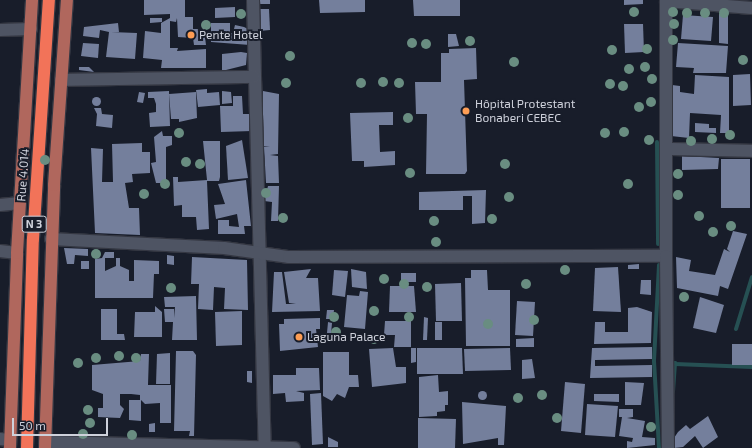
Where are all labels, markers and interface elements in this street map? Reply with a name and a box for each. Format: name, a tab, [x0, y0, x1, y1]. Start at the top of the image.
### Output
place label: Pente Hotel	[199, 28, 263, 42]
marker: Pente Hotel	[186, 30, 196, 40]
place label: Hôpital Protestant Bonaberi CEBEC	[475, 97, 576, 125]
marker: Hôpital Protestant Bonaberi CEBEC	[460, 105, 472, 117]
street label: Rue 4.014	[14, 148, 32, 202]
road number: N 3	[21, 215, 47, 233]
place label: Laguna Palace	[307, 330, 386, 344]
marker: Laguna Palace	[294, 332, 304, 342]
scale bar	[14, 410, 110, 436]
text: 50 m	[19, 418, 46, 432]

